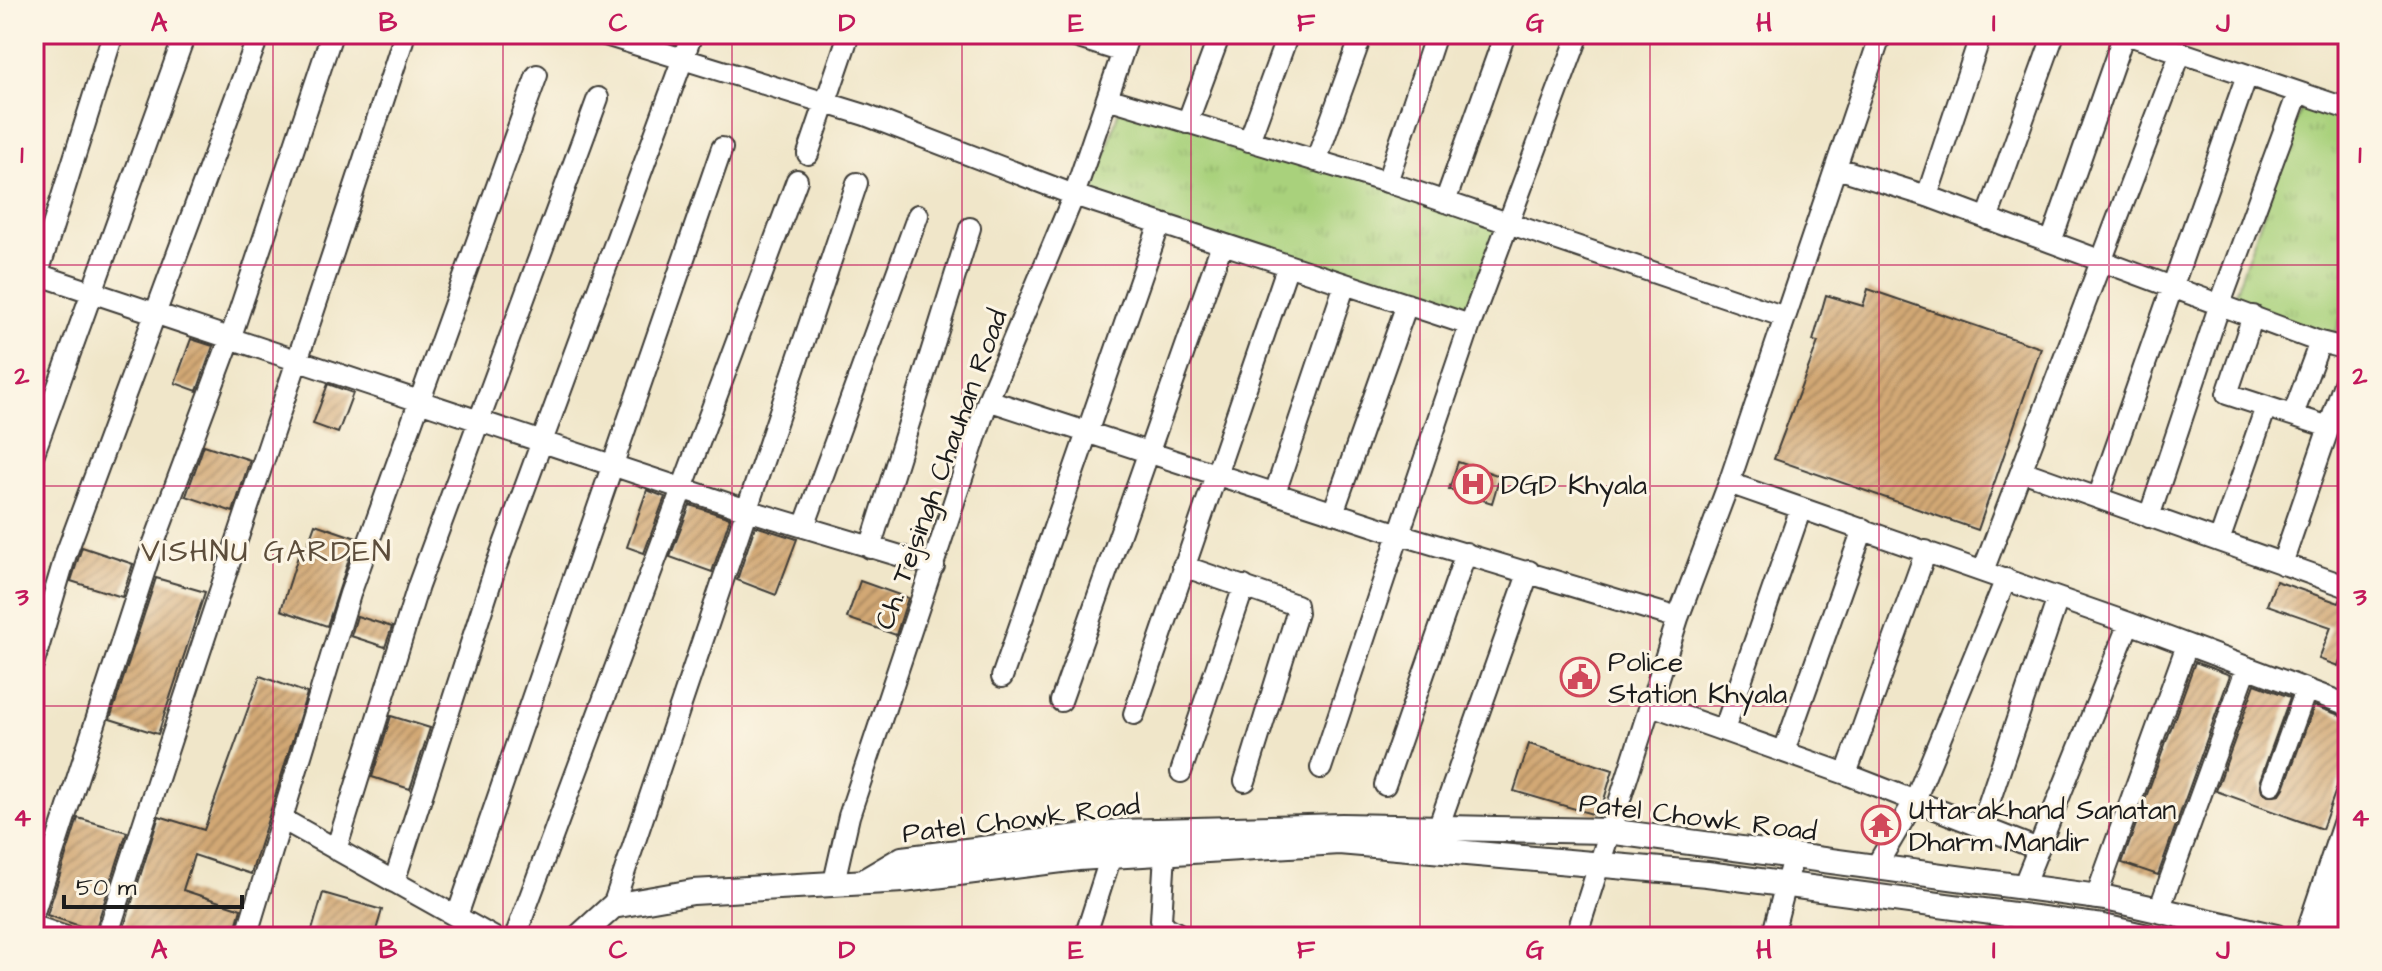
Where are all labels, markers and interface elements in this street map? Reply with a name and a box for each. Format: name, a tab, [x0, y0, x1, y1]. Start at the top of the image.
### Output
text: A	[151, 5, 168, 41]
text: B	[379, 5, 398, 41]
text: C	[609, 5, 628, 41]
text: D	[839, 5, 856, 41]
text: E	[1068, 5, 1084, 41]
text: F	[1297, 5, 1316, 41]
text: G	[1526, 5, 1544, 41]
text: H	[1756, 5, 1772, 41]
text: I	[1992, 5, 1996, 41]
text: J	[2215, 5, 2230, 41]
text: 1	[20, 137, 24, 173]
text: 1	[2358, 137, 2362, 173]
street label: Ch. Tejsingh Chauhan Road	[865, 304, 1018, 635]
text: 2	[14, 358, 30, 394]
text: 2	[2352, 358, 2368, 394]
hospital icon: DGD Khyala	[1452, 463, 1494, 505]
place label: DGD Khyala	[1501, 466, 1647, 507]
district label: VISHNU GARDEN	[141, 531, 393, 573]
text: 3	[14, 579, 29, 615]
text: 3	[2352, 579, 2367, 615]
place label: Police Station Khyala	[1608, 643, 1787, 716]
public building icon: Police Station Khyala	[1559, 656, 1601, 698]
street label: Patel Chowk Road	[1577, 784, 1819, 851]
street label: Patel Chowk Road	[900, 786, 1142, 853]
place label: Uttarakhand Sanatan Dharm Mandir	[1909, 791, 2176, 862]
text: 4	[13, 800, 31, 836]
text: 4	[2351, 800, 2369, 836]
temple icon: Uttarakhand Sanatan Dharm Mandir	[1860, 804, 1902, 846]
scale bar	[64, 859, 242, 909]
text: 50 m	[76, 871, 137, 905]
text: A	[151, 932, 168, 968]
text: B	[379, 932, 398, 968]
text: C	[609, 932, 628, 968]
text: D	[839, 932, 856, 968]
text: E	[1068, 932, 1084, 968]
text: F	[1297, 932, 1316, 968]
text: G	[1526, 932, 1544, 968]
text: H	[1756, 932, 1772, 968]
text: I	[1992, 932, 1996, 968]
text: J	[2215, 932, 2230, 968]

